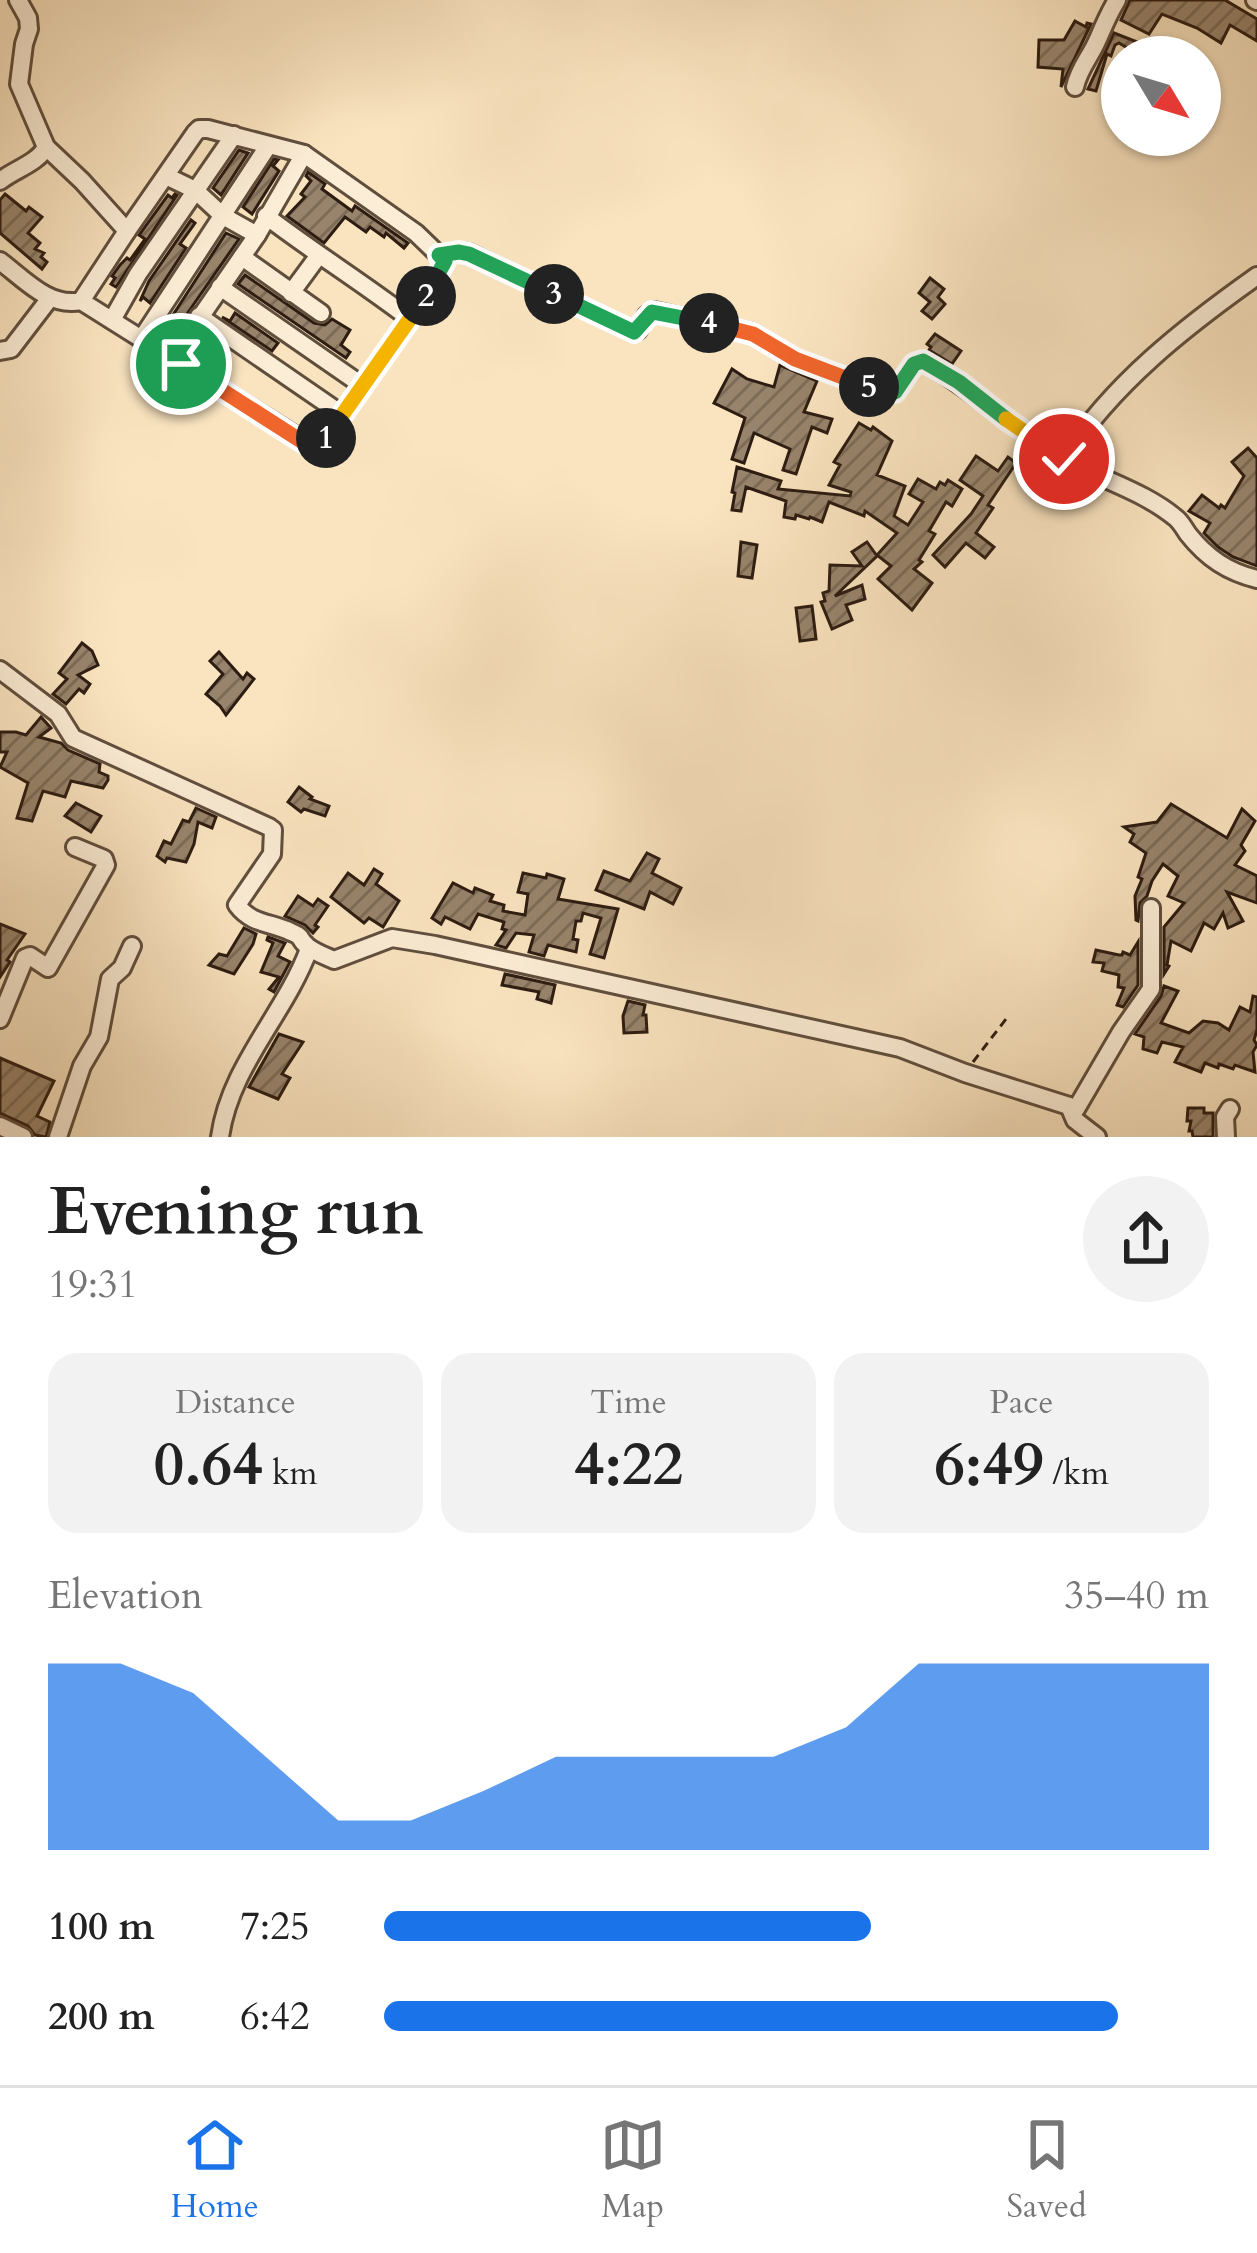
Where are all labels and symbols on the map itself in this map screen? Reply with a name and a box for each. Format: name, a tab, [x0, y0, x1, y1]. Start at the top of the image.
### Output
north arrow	[1101, 36, 1221, 156]
pin: 3	[524, 264, 584, 324]
pin: 2	[396, 266, 456, 326]
pin: 4	[679, 293, 739, 353]
pin	[130, 313, 232, 415]
pin: 5	[839, 357, 899, 417]
pin: 1	[296, 408, 356, 468]
pin	[1013, 408, 1115, 510]

